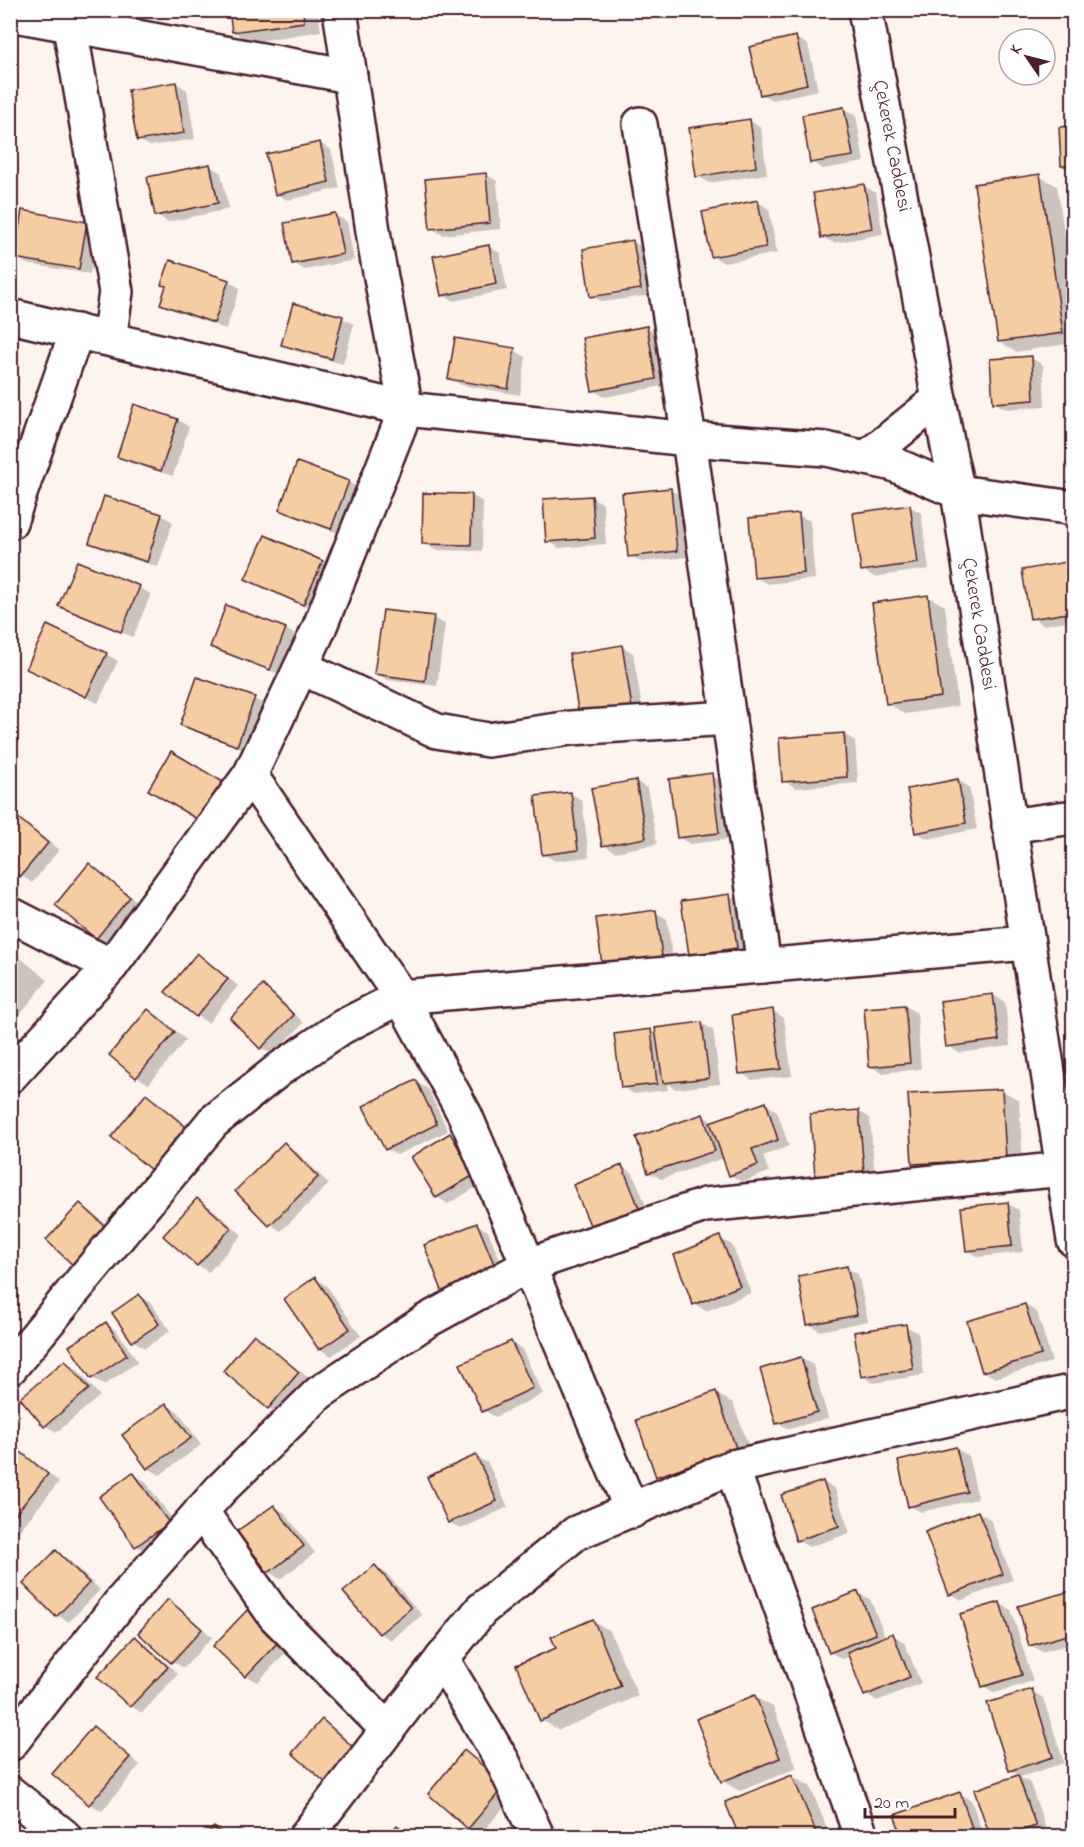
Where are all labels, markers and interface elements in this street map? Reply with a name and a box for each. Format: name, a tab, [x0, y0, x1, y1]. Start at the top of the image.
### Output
north arrow	[997, 27, 1057, 87]
text: K	[1004, 38, 1029, 60]
street label: Çekerek Caddesi	[864, 78, 918, 214]
street label: Çekerek Caddesi	[953, 556, 1003, 692]
scale bar	[865, 1781, 955, 1819]
text: 20 m	[874, 1791, 909, 1817]

